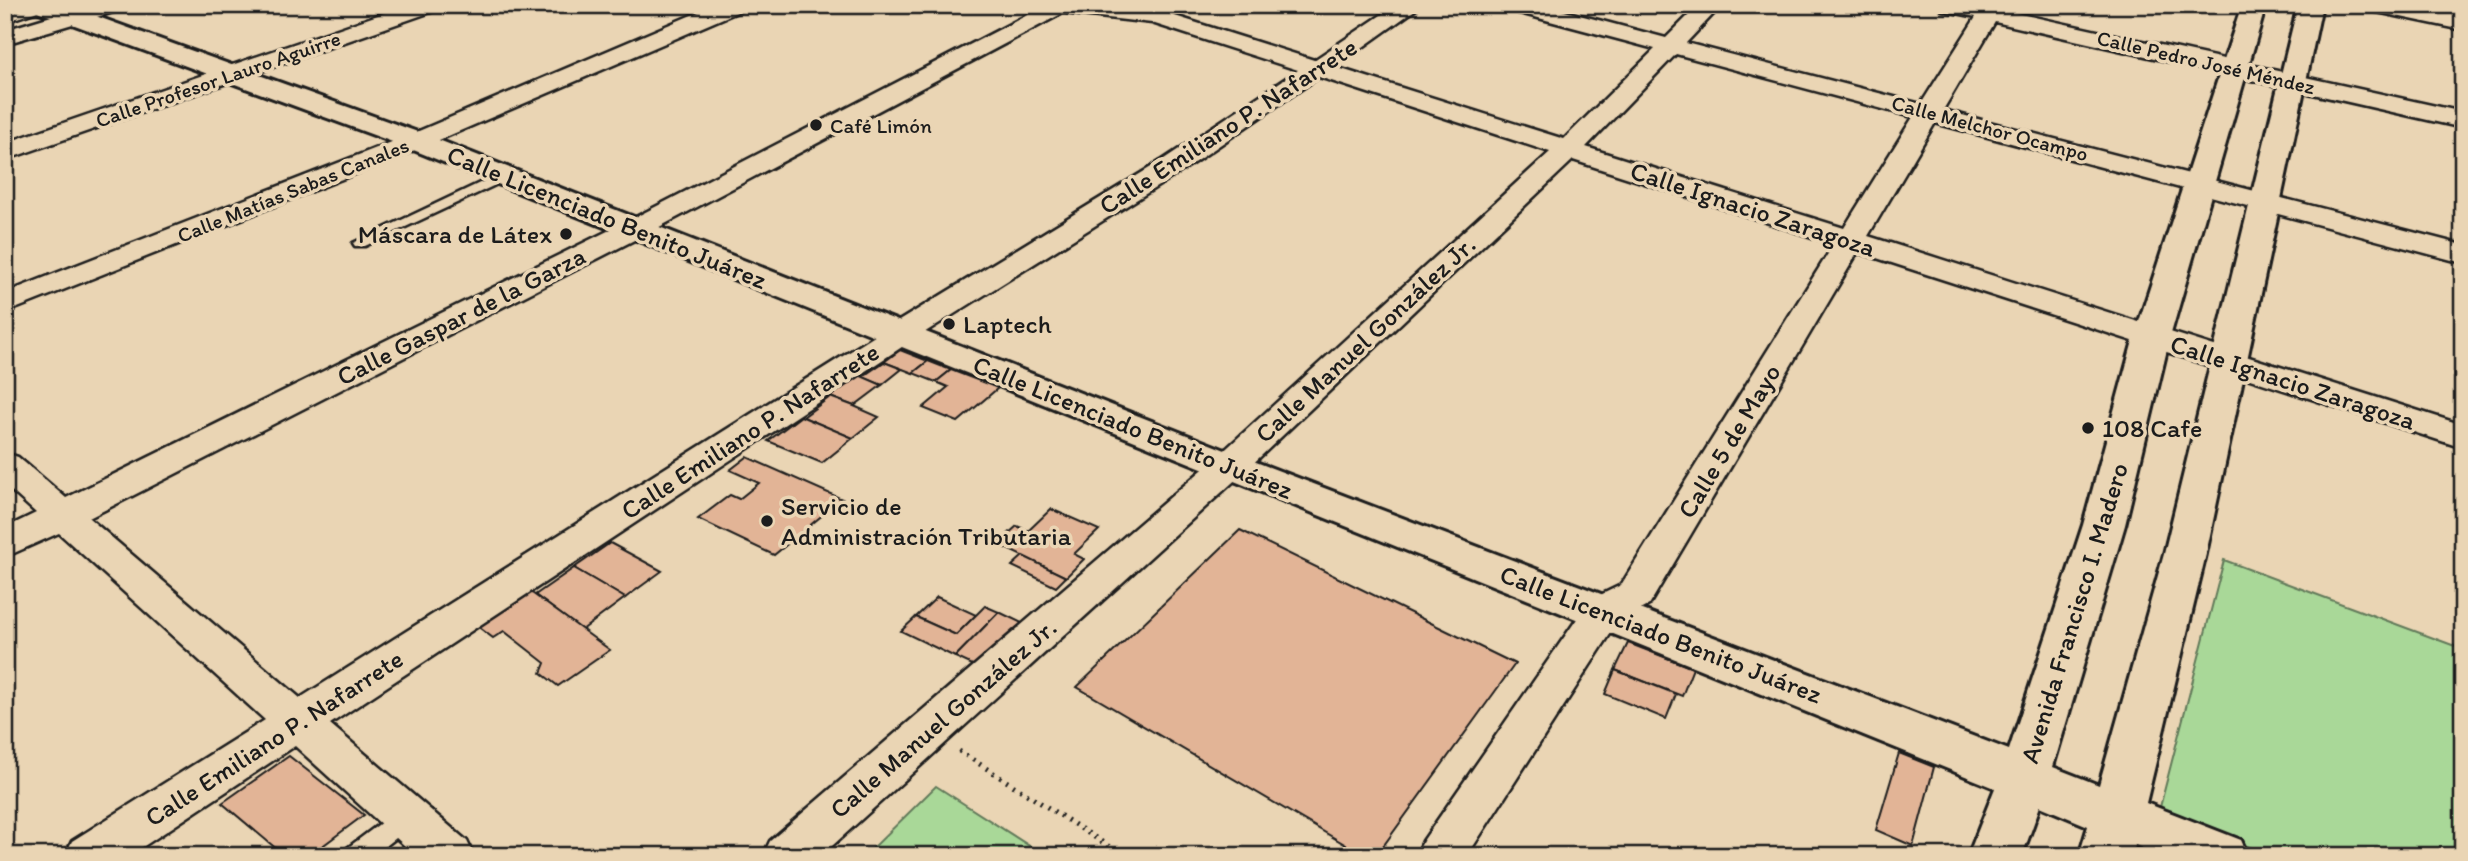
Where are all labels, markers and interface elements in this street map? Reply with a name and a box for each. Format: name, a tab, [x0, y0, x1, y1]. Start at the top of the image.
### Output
street label: Calle Profesor Lauro Aguirre	[92, 25, 344, 133]
street label: Calle Pedro José Méndez	[2095, 25, 2318, 99]
street label: Calle Emiliano P. Nafarrete	[1093, 31, 1363, 221]
street label: Calle Melchor Ocampo	[1889, 90, 2091, 166]
place label: Café Limón	[830, 113, 932, 138]
marker: Café Limón	[808, 117, 824, 133]
street label: Calle Matías Sabas Canales	[174, 132, 412, 248]
street label: Calle Licenciado Benito Juárez	[442, 138, 772, 296]
street label: Calle Ignacio Zaragoza	[1626, 154, 1880, 264]
place label: Máscara de Látex	[358, 218, 552, 250]
marker: Máscara de Látex	[558, 226, 574, 242]
street label: Calle Manuel González Jr.	[1248, 228, 1482, 450]
street label: Calle Gaspar de la Garza	[331, 239, 591, 393]
place label: Laptech	[963, 308, 1052, 340]
marker: Laptech	[941, 316, 957, 332]
street label: Calle Ignacio Zaragoza	[2166, 327, 2420, 437]
street label: Calle Emiliano P. Nafarrete	[615, 336, 885, 526]
street label: Calle Licenciado Benito Juárez	[968, 348, 1298, 506]
street label: Calle 5 de Mayo	[1670, 358, 1788, 524]
place label: 108 Cafe	[2102, 412, 2202, 444]
marker: 108 Cafe	[2080, 420, 2096, 436]
street label: Avenida Francisco I. Madero	[2013, 459, 2135, 767]
place label: Servicio de Administración Tributaria	[781, 490, 1072, 552]
marker: Servicio de Administración Tributaria	[759, 513, 775, 529]
street label: Calle Licenciado Benito Juárez	[1496, 558, 1826, 710]
street label: Calle Manuel González Jr.	[823, 611, 1063, 825]
street label: Calle Emiliano P. Nafarrete	[139, 643, 409, 833]

